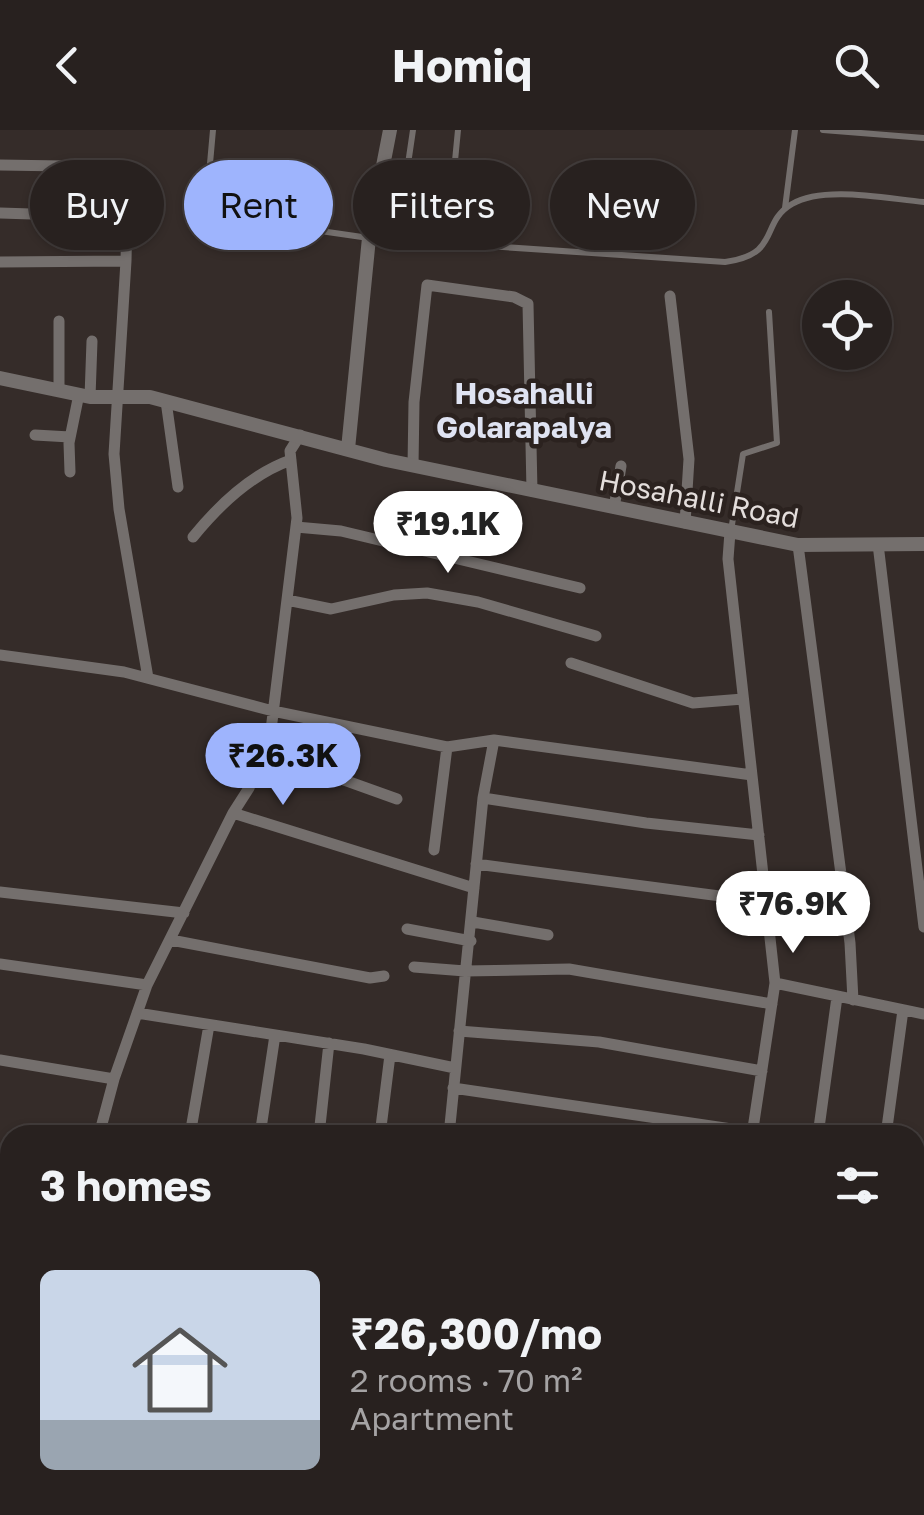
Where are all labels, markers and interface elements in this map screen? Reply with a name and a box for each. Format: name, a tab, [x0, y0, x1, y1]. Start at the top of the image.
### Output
icon: back	[40, 38, 95, 93]
text: Homiq	[392, 38, 532, 92]
icon: search	[829, 38, 884, 93]
chip: Buy	[30, 160, 164, 250]
chip: Rent	[184, 160, 333, 250]
chip: Filters	[353, 160, 530, 250]
chip: New	[550, 160, 695, 250]
map controls	[802, 280, 892, 370]
button: locate	[802, 280, 892, 370]
district label: Hosahalli Golarapalya	[436, 375, 612, 445]
street label: Hosahalli Road	[596, 463, 802, 534]
pin: ₹19.1K	[367, 491, 529, 576]
text: ₹19.1K	[395, 504, 501, 542]
pin: ₹26.3K	[202, 723, 364, 808]
text: ₹26.3K	[227, 736, 339, 774]
pin: ₹76.9K	[712, 871, 874, 956]
text: ₹76.9K	[738, 884, 848, 922]
icon: filters	[830, 1158, 885, 1213]
text: 3 homes	[40, 1160, 212, 1210]
text: ₹26,300/mo	[350, 1308, 602, 1358]
icon: home	[120, 1310, 240, 1430]
text: 2 rooms · 70 m²	[350, 1361, 583, 1399]
text: Apartment	[350, 1399, 514, 1437]

